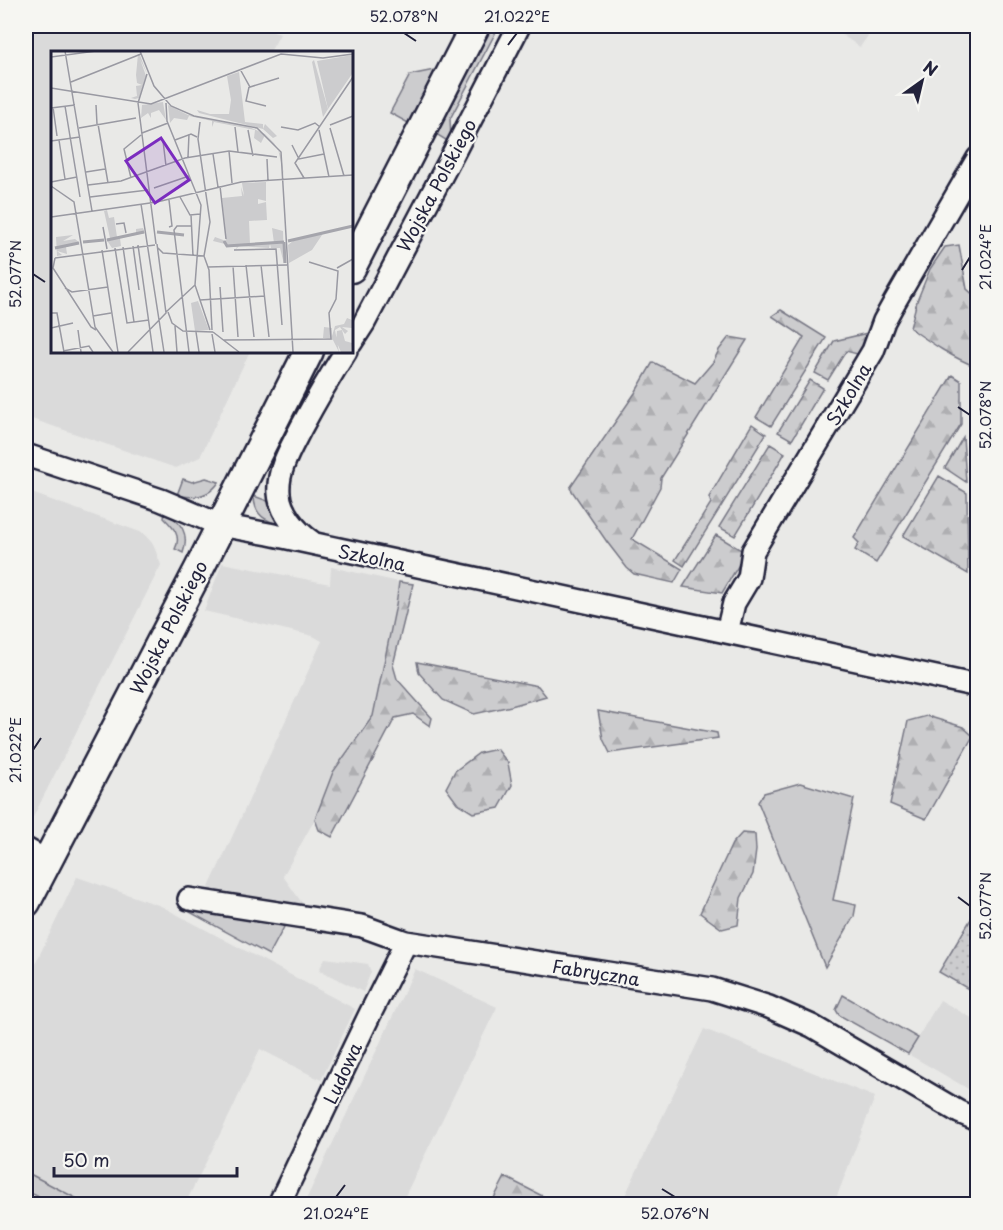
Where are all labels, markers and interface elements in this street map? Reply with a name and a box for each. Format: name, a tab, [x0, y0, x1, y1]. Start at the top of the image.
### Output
text: 52.078°N	[369, 4, 439, 27]
text: 21.022°E	[484, 4, 550, 27]
inset map	[51, 51, 352, 352]
north arrow	[892, 51, 952, 111]
text: N	[919, 54, 943, 81]
street label: Wojska Polskiego	[390, 114, 482, 256]
text: 21.024°E	[973, 224, 996, 290]
text: 52.077°N	[3, 240, 26, 308]
street label: Szkolna	[819, 357, 878, 430]
text: 52.078°N	[973, 380, 996, 450]
street label: Szkolna	[336, 537, 409, 577]
street label: Wojska Polskiego	[123, 555, 213, 699]
text: 21.022°E	[3, 717, 26, 783]
text: 52.077°N	[973, 872, 996, 940]
street label: Fabryczna	[550, 952, 643, 992]
street label: Ludowa	[316, 1037, 368, 1108]
scale bar	[54, 1140, 237, 1178]
text: 50 m	[63, 1146, 110, 1173]
text: 21.024°E	[303, 1201, 369, 1224]
text: 52.076°N	[640, 1201, 710, 1224]

